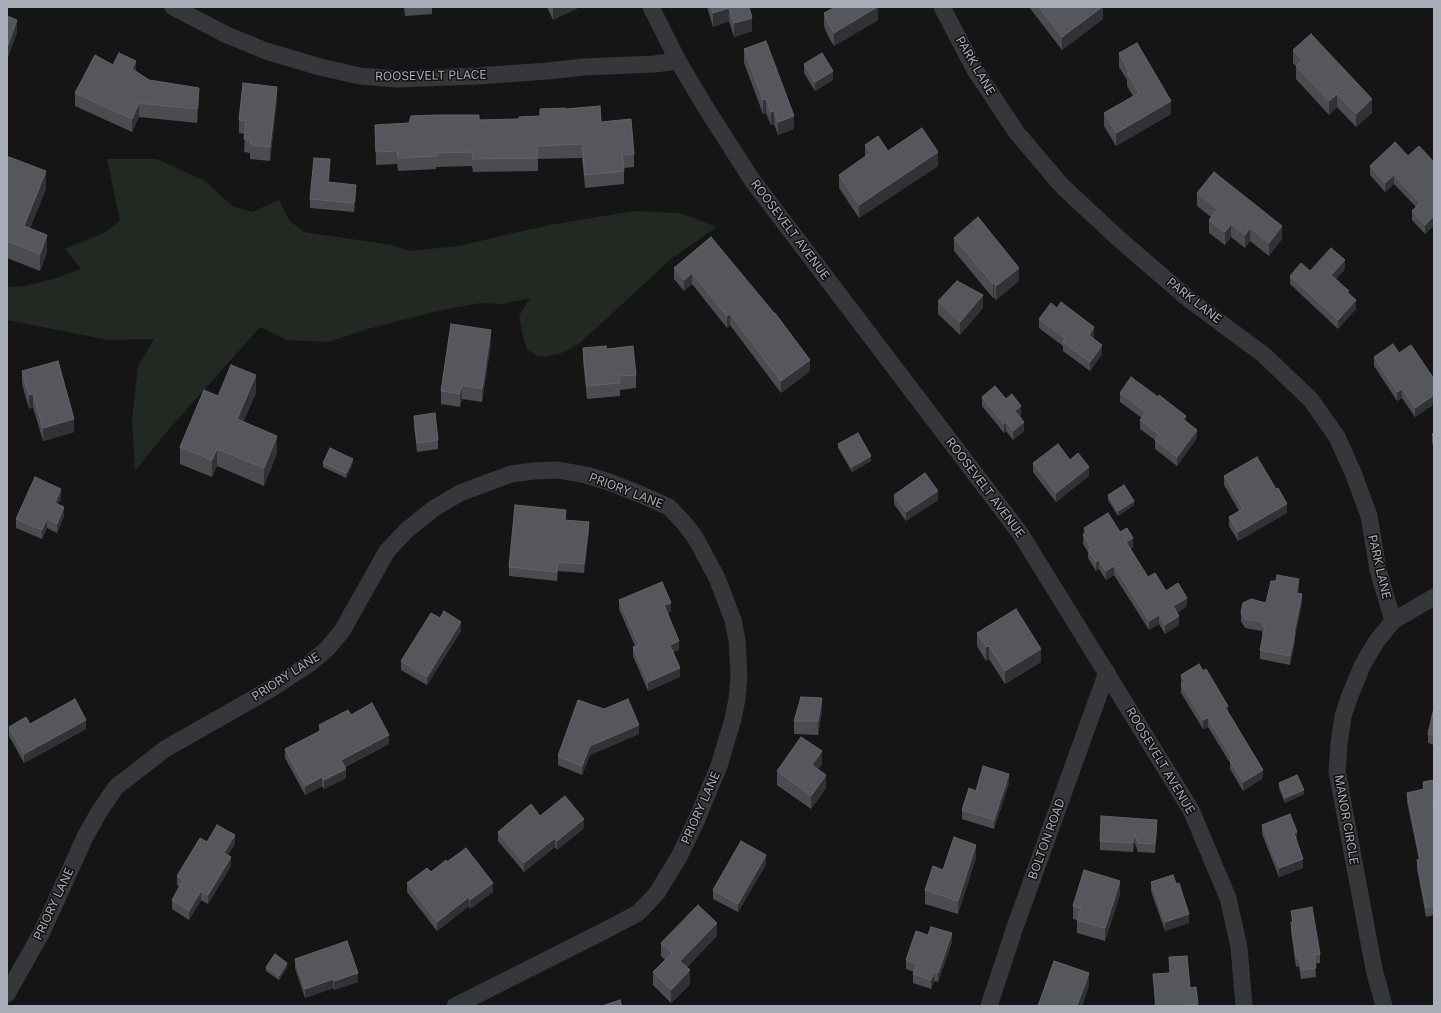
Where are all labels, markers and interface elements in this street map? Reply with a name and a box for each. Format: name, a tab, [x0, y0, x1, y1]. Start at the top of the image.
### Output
street label: PARK LANE	[952, 34, 998, 98]
street label: ROOSEVELT PLACE	[375, 68, 487, 84]
street label: ROOSEVELT AVENUE	[748, 177, 832, 283]
street label: PARK LANE	[1164, 275, 1224, 327]
street label: ROOSEVELT AVENUE	[943, 435, 1027, 541]
street label: PRIORY LANE	[587, 470, 665, 512]
street label: PARK LANE	[1365, 533, 1393, 601]
street label: PRIORY LANE	[249, 650, 323, 704]
street label: ROOSEVELT AVENUE	[1123, 705, 1197, 817]
street label: PRIORY LANE	[679, 769, 723, 847]
street label: MANOR CIRCLE	[1331, 774, 1361, 866]
street label: BOLTON ROAD	[1026, 797, 1068, 881]
street label: PRIORY LANE	[31, 866, 77, 942]

